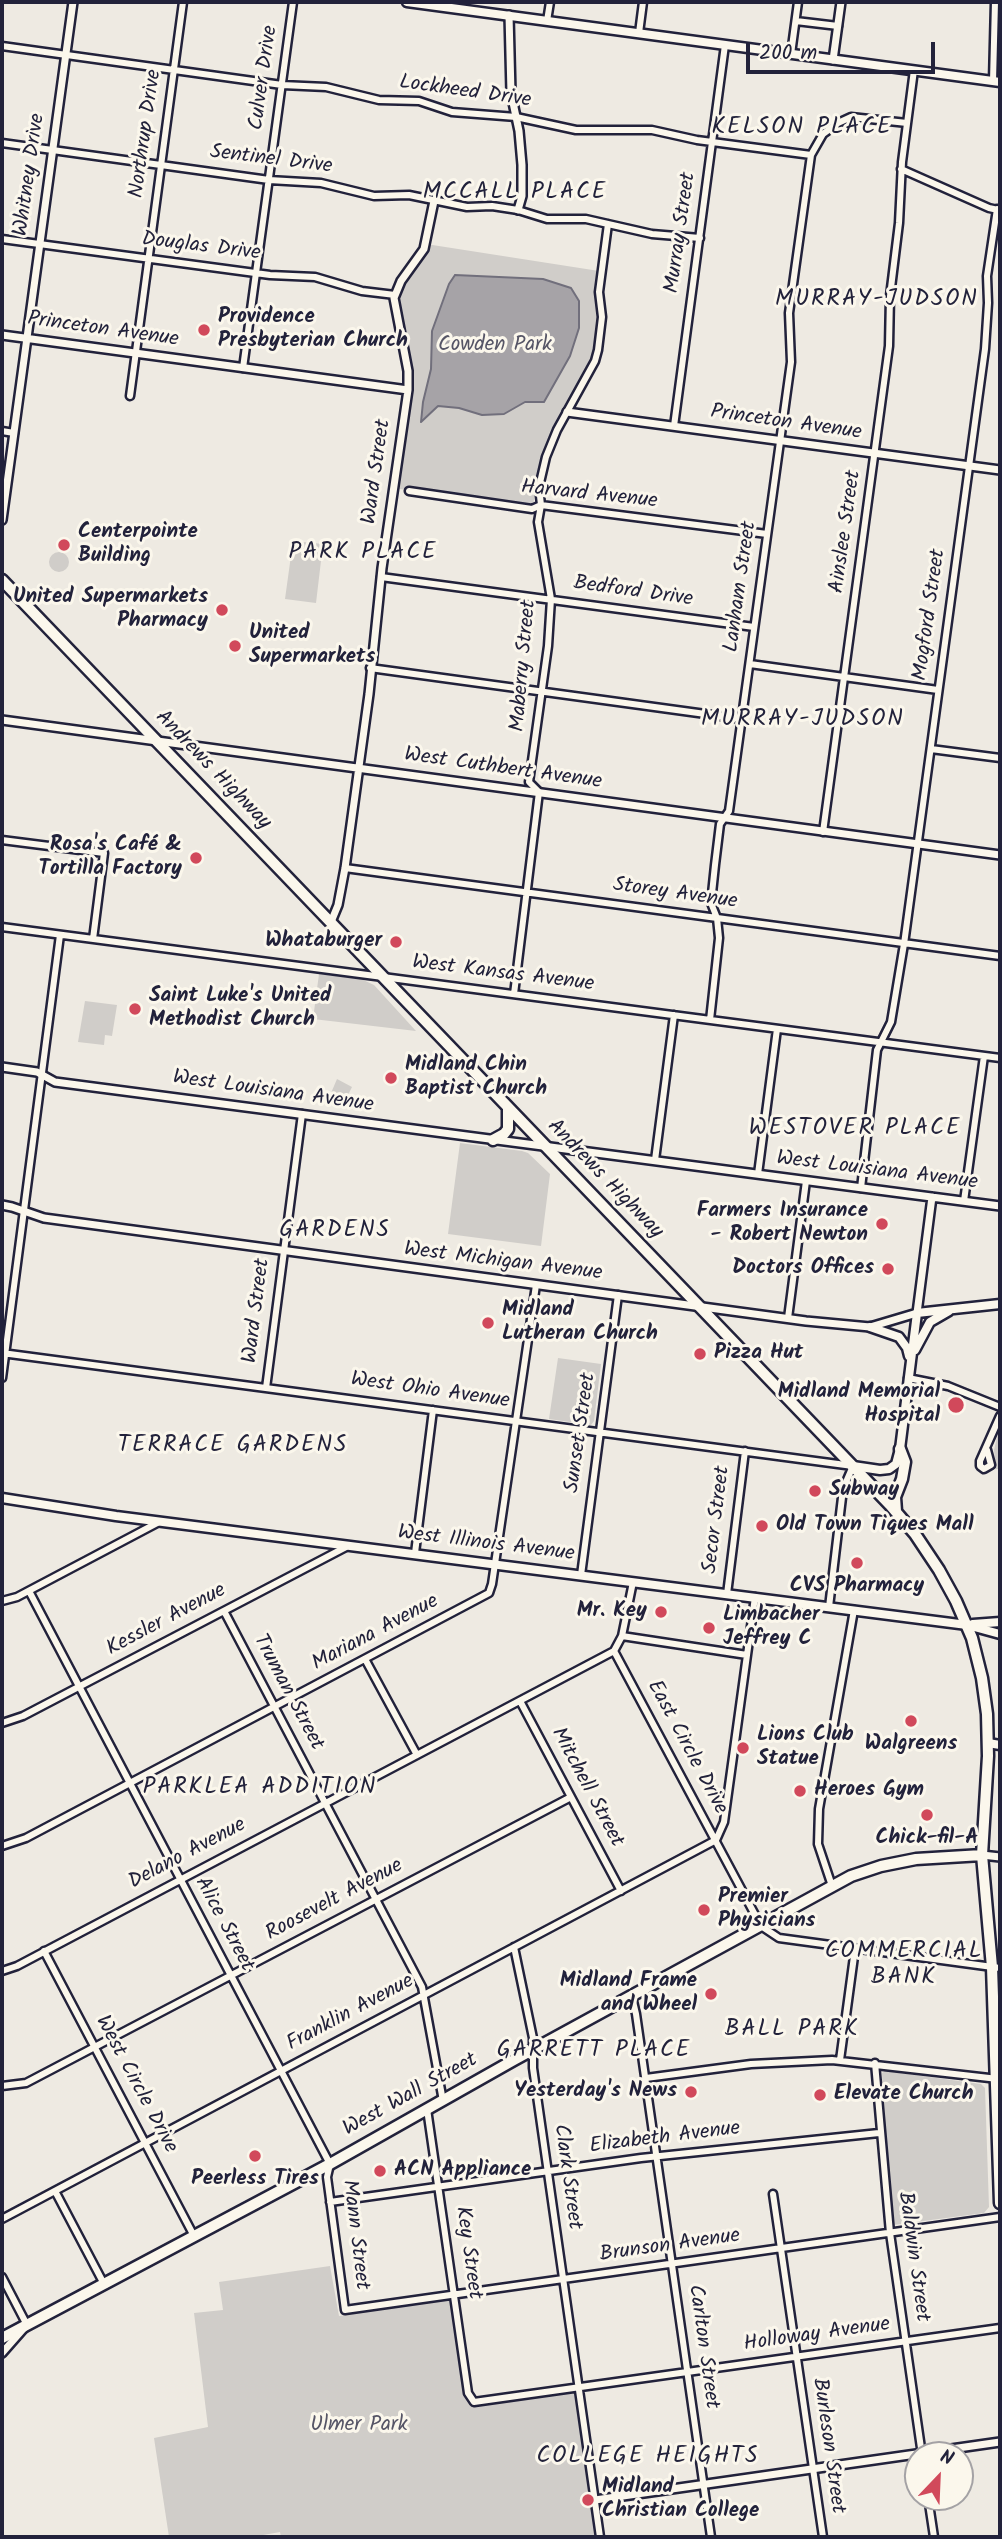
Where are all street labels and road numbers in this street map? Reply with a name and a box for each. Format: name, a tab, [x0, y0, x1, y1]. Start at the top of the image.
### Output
street label: Culver Drive	[245, 24, 285, 132]
street label: Northrup Drive	[126, 68, 168, 200]
street label: Lockheed Drive	[397, 71, 533, 115]
street label: Whitney Drive	[10, 112, 52, 238]
street label: Sentinel Drive	[208, 141, 334, 181]
street label: Murray Street	[661, 171, 703, 295]
street label: Douglas Drive	[140, 228, 262, 268]
street label: Princeton Avenue	[26, 308, 180, 354]
street label: Princeton Avenue	[709, 401, 863, 447]
street label: Ward Street	[358, 418, 398, 526]
street label: Ainslee Street	[826, 469, 868, 595]
street label: Harvard Avenue	[519, 476, 659, 516]
street label: Lanham Street	[720, 520, 764, 654]
street label: Mogford Street	[909, 548, 953, 682]
street label: Bedford Drive	[572, 572, 694, 614]
street label: Maberry Street	[507, 599, 543, 733]
street label: Andrews Highway	[149, 706, 275, 836]
street label: West Cuthbert Avenue	[403, 744, 603, 796]
street label: Storey Avenue	[611, 874, 739, 916]
street label: West Kansas Avenue	[411, 951, 595, 999]
street label: West Louisiana Avenue	[171, 1066, 375, 1120]
street label: Andrews Highway	[541, 1115, 667, 1245]
street label: West Louisiana Avenue	[775, 1147, 979, 1197]
street label: West Michigan Avenue	[402, 1238, 604, 1288]
street label: Ward Street	[239, 1257, 277, 1365]
street label: West Ohio Avenue	[349, 1368, 511, 1416]
street label: Sunset Street	[561, 1372, 603, 1494]
street label: Secor Street	[699, 1465, 737, 1575]
street label: West Illinois Avenue	[396, 1522, 576, 1568]
street label: Kessler Avenue	[103, 1579, 231, 1663]
street label: Mariana Avenue	[308, 1590, 444, 1678]
street label: Truman Street	[246, 1631, 328, 1755]
street label: East Circle Drive	[640, 1677, 732, 1819]
street label: Mitchell Street	[544, 1724, 628, 1852]
street label: Delano Avenue	[125, 1814, 251, 1896]
street label: Roosevelt Avenue	[262, 1854, 408, 1948]
street label: Alice Street	[188, 1873, 258, 1977]
street label: Franklin Avenue	[283, 1970, 419, 2058]
street label: West Circle Drive	[88, 2012, 182, 2158]
street label: West Wall Street	[339, 2049, 483, 2143]
street label: Elizabeth Avenue	[588, 2117, 742, 2161]
street label: Clark Street	[546, 2123, 586, 2231]
street label: Mann Street	[335, 2179, 373, 2291]
street label: Baldwin Street	[890, 2190, 934, 2324]
street label: Key Street	[448, 2205, 486, 2301]
street label: Brunson Avenue	[598, 2225, 742, 2269]
street label: Carlton Street	[681, 2283, 723, 2411]
street label: Holloway Avenue	[742, 2313, 892, 2359]
street label: Burleson Street	[805, 2377, 849, 2515]

